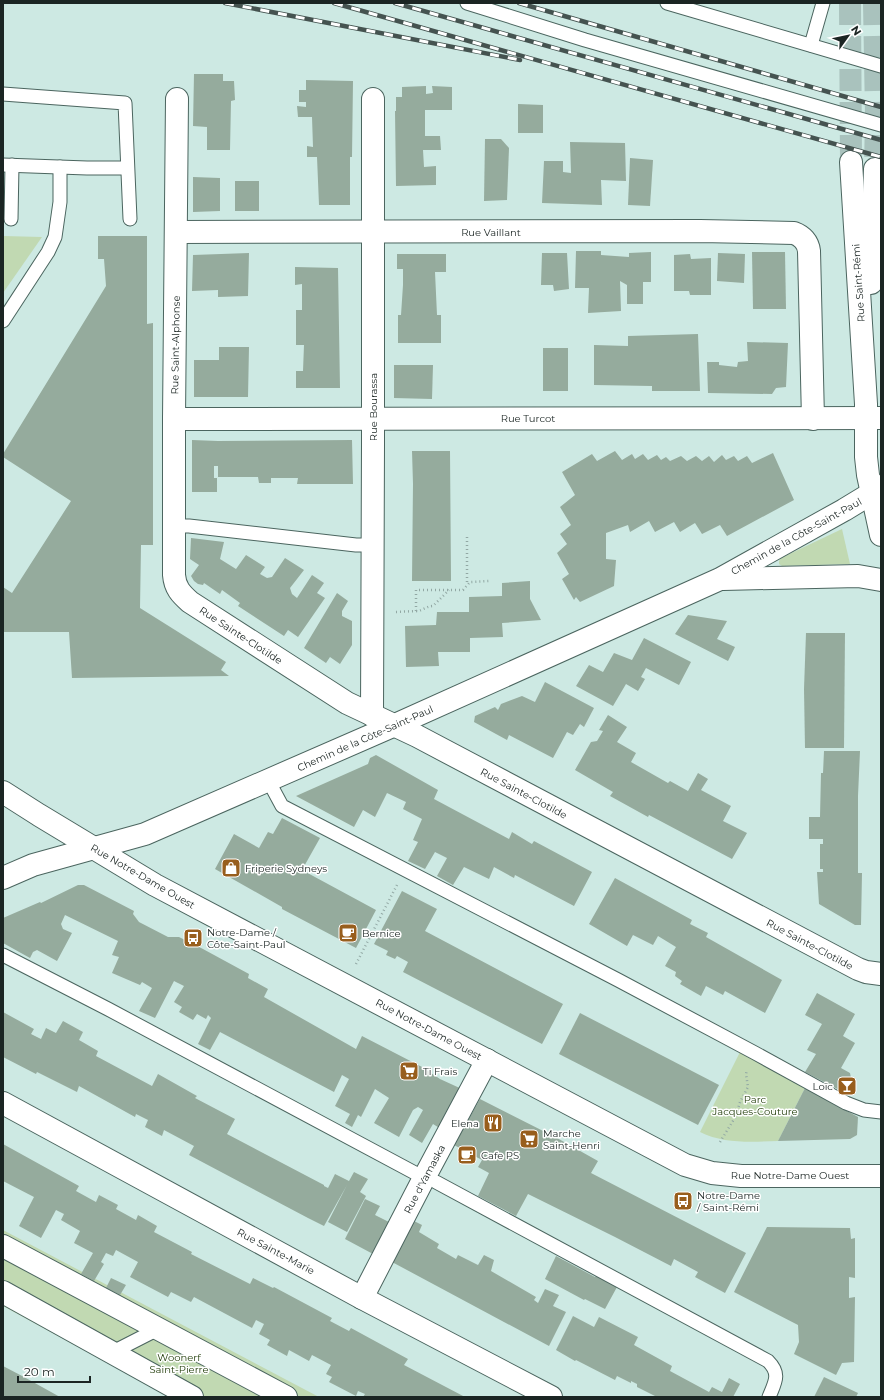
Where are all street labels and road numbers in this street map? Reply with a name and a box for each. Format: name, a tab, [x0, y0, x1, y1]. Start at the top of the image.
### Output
street label: Rue Vaillant	[461, 226, 521, 239]
street label: Rue Saint-Rémi	[849, 243, 868, 323]
street label: Rue Saint-Alphonse	[168, 295, 183, 395]
street label: Rue Bourassa	[367, 373, 380, 441]
street label: Rue Turcot	[501, 412, 555, 425]
street label: Chemin de la Côte-Saint-Paul	[729, 495, 864, 578]
street label: Rue Sainte-Clotilde	[197, 604, 285, 667]
street label: Chemin de la Côte-Saint-Paul	[295, 702, 435, 774]
street label: Rue Sainte-Clotilde	[478, 765, 569, 822]
street label: Rue Notre-Dame Ouest	[88, 841, 197, 912]
street label: Rue Sainte-Clotilde	[764, 916, 855, 973]
street label: Rue Notre-Dame Ouest	[373, 996, 484, 1063]
street label: Rue d'Yamaska	[401, 1143, 448, 1216]
street label: Rue Notre-Dame Ouest	[731, 1169, 849, 1182]
street label: Rue Sainte-Marie	[235, 1226, 317, 1277]

